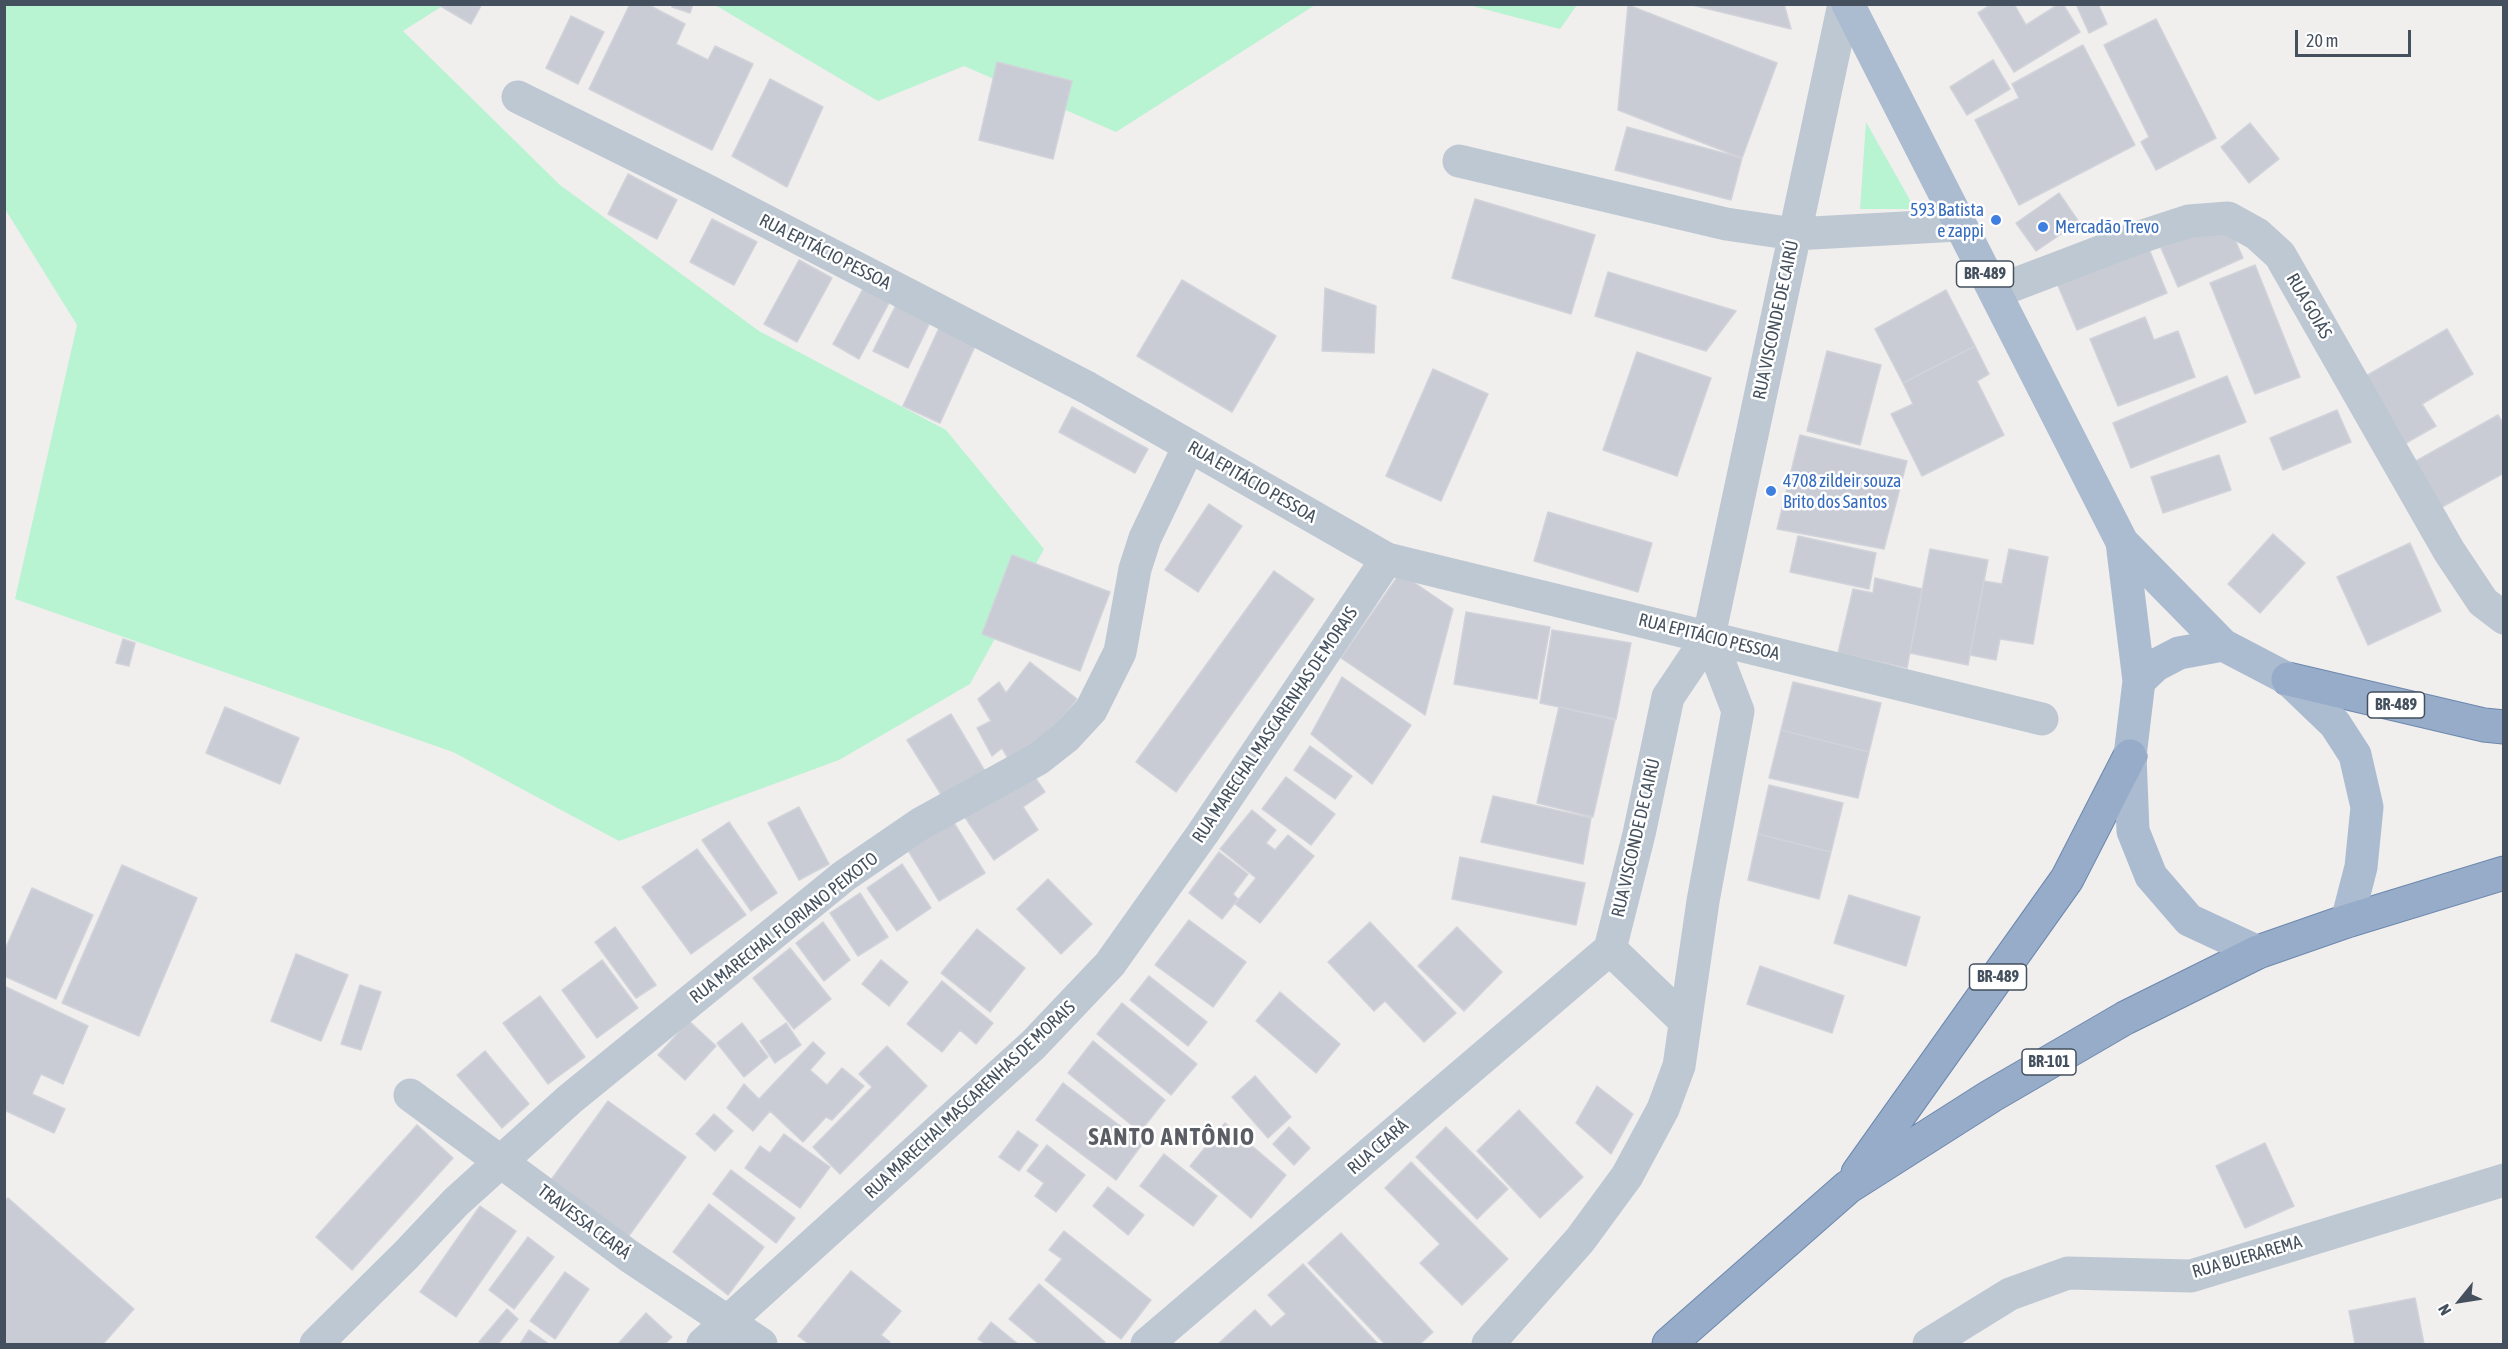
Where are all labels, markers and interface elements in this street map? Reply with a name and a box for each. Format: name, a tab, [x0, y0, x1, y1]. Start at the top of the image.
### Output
scale bar	[2298, 18, 2414, 56]
text: 20 m	[2306, 30, 2338, 51]
place label: 593 Batista e zappi	[1910, 199, 1984, 242]
street label: RUA EPITÁCIO PESSOA	[756, 210, 894, 294]
marker: 593 Batista e zappi	[1989, 213, 2003, 227]
place label: Mercadão Trevo	[2055, 216, 2159, 238]
marker: Mercadão Trevo	[2036, 220, 2050, 234]
street label: RUA VISCONDE DE CAIRÚ	[1749, 238, 1803, 402]
road number: BR-489	[1956, 261, 2014, 287]
street label: RUA GOIÁS	[2282, 269, 2336, 343]
street label: RUA EPITÁCIO PESSOA	[1184, 436, 1320, 528]
place label: 4708 zildeir souza Brito dos Santos	[1783, 470, 1901, 512]
marker: 4708 zildeir souza Brito dos Santos	[1764, 484, 1778, 498]
street label: RUA MARECHAL MASCARENHAS DE MORAIS	[1188, 603, 1362, 847]
street label: RUA EPITÁCIO PESSOA	[1636, 609, 1782, 665]
road number: BR-489	[2368, 692, 2424, 718]
street label: RUA VISCONDE DE CAIRÚ	[1607, 756, 1665, 920]
street label: RUA MARECHAL FLORIANO PEIXOTO	[686, 848, 882, 1008]
road number: BR-489	[1970, 964, 2026, 990]
street label: RUA MARECHAL MASCARENHAS DE MORAIS	[860, 997, 1080, 1203]
road number: BR-101	[2022, 1049, 2076, 1075]
street label: RUA CEARÁ	[1343, 1115, 1413, 1179]
district label: SANTO ANTÔNIO	[1088, 1123, 1256, 1151]
street label: TRAVESSA CEARÁ	[533, 1180, 635, 1264]
street label: RUA BUERAREMA	[2190, 1231, 2304, 1283]
north arrow	[2430, 1271, 2490, 1331]
text: N	[2434, 1301, 2455, 1319]

